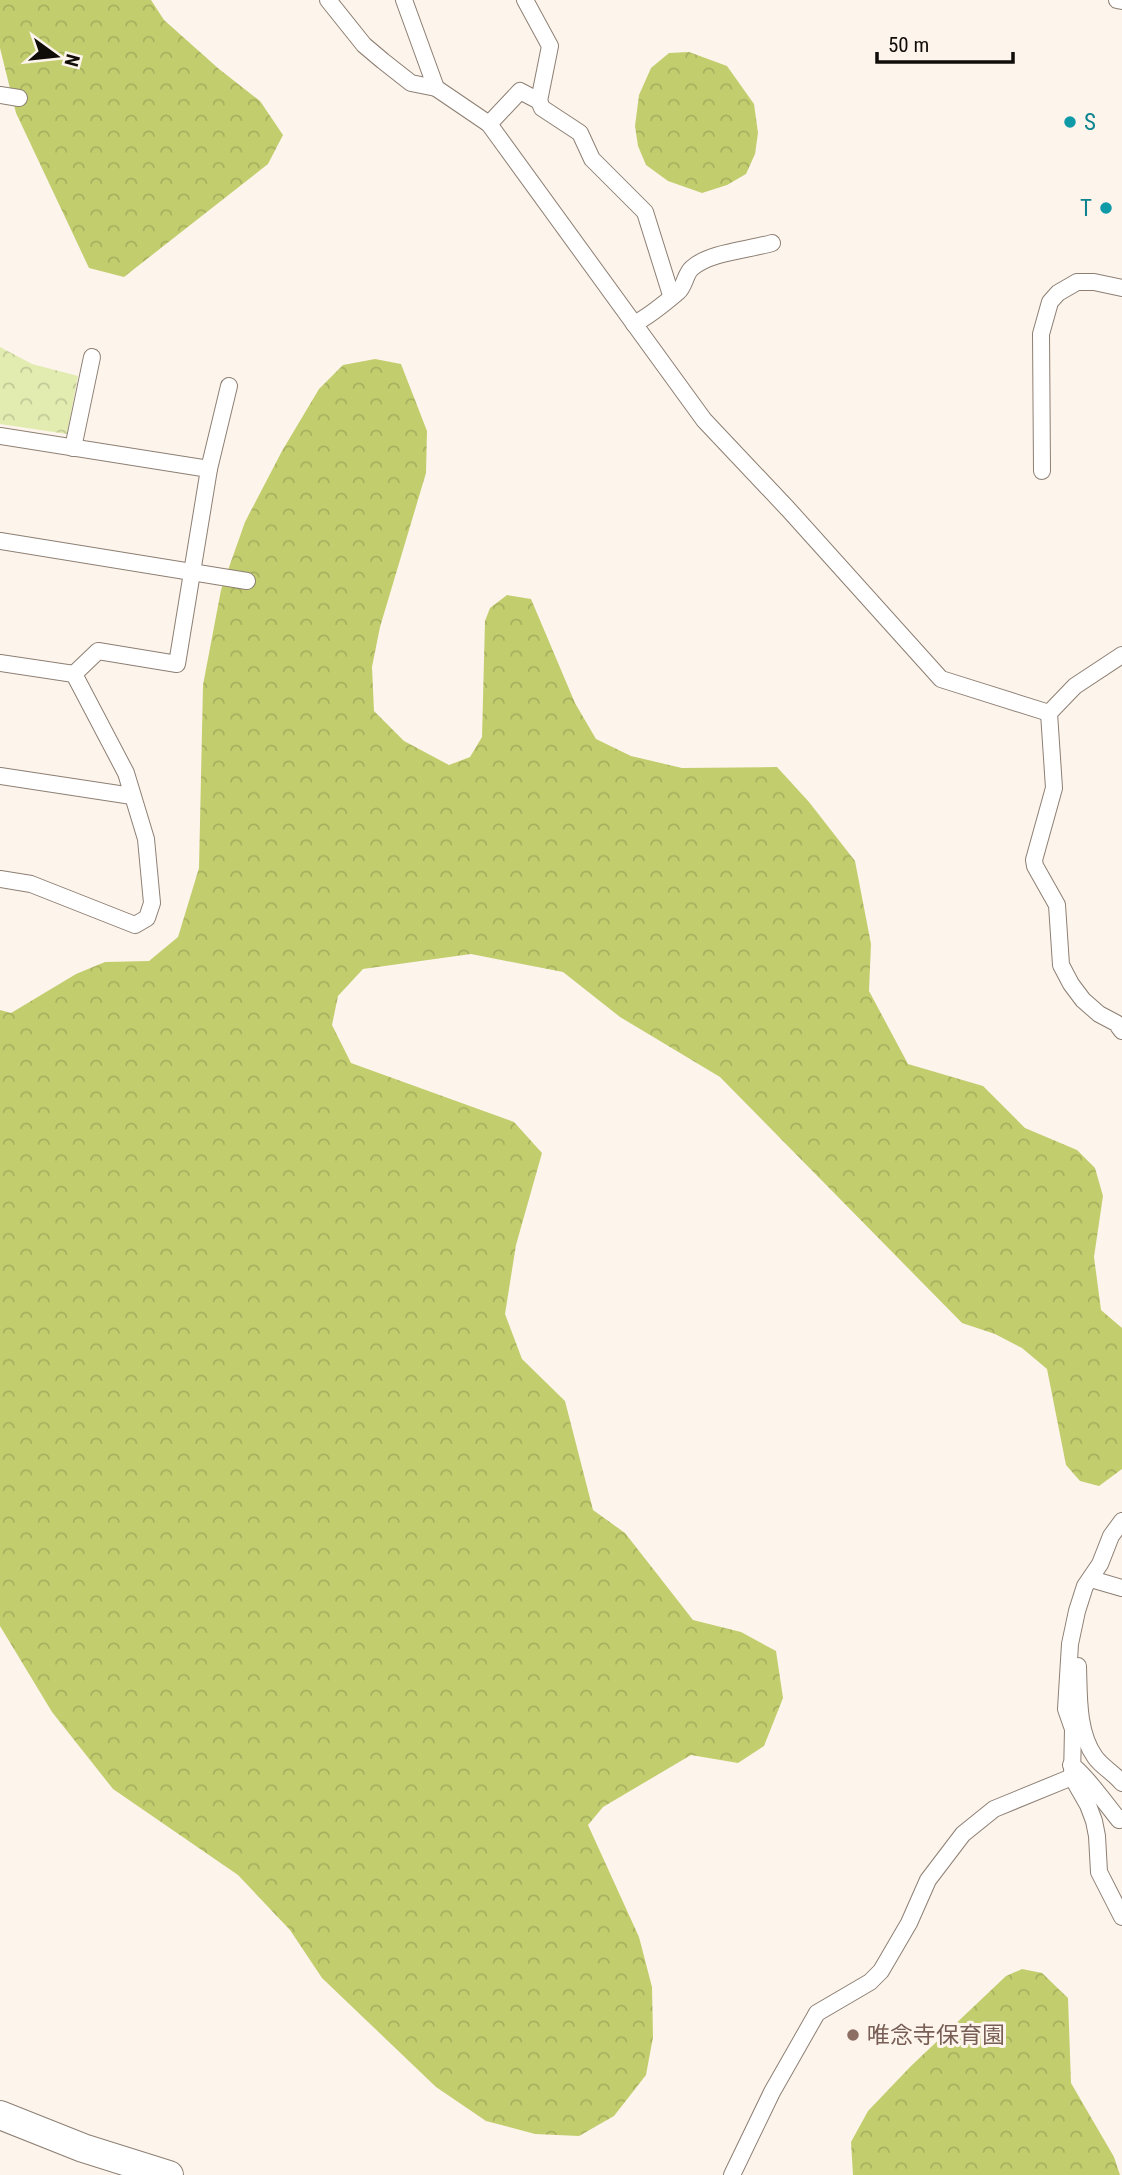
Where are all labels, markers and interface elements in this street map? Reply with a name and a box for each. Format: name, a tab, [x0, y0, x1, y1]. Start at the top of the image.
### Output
north arrow	[21, 21, 91, 91]
scale bar	[877, 21, 1014, 65]
text: 50 m	[888, 33, 929, 57]
text: N	[59, 52, 85, 69]
place label: S	[1084, 109, 1096, 136]
marker: S	[1062, 114, 1078, 130]
place label: T	[1080, 195, 1092, 222]
marker: T	[1098, 200, 1114, 216]
place label: 唯念寺保育園	[867, 2022, 1005, 2049]
marker: 唯念寺保育園	[845, 2027, 861, 2043]

